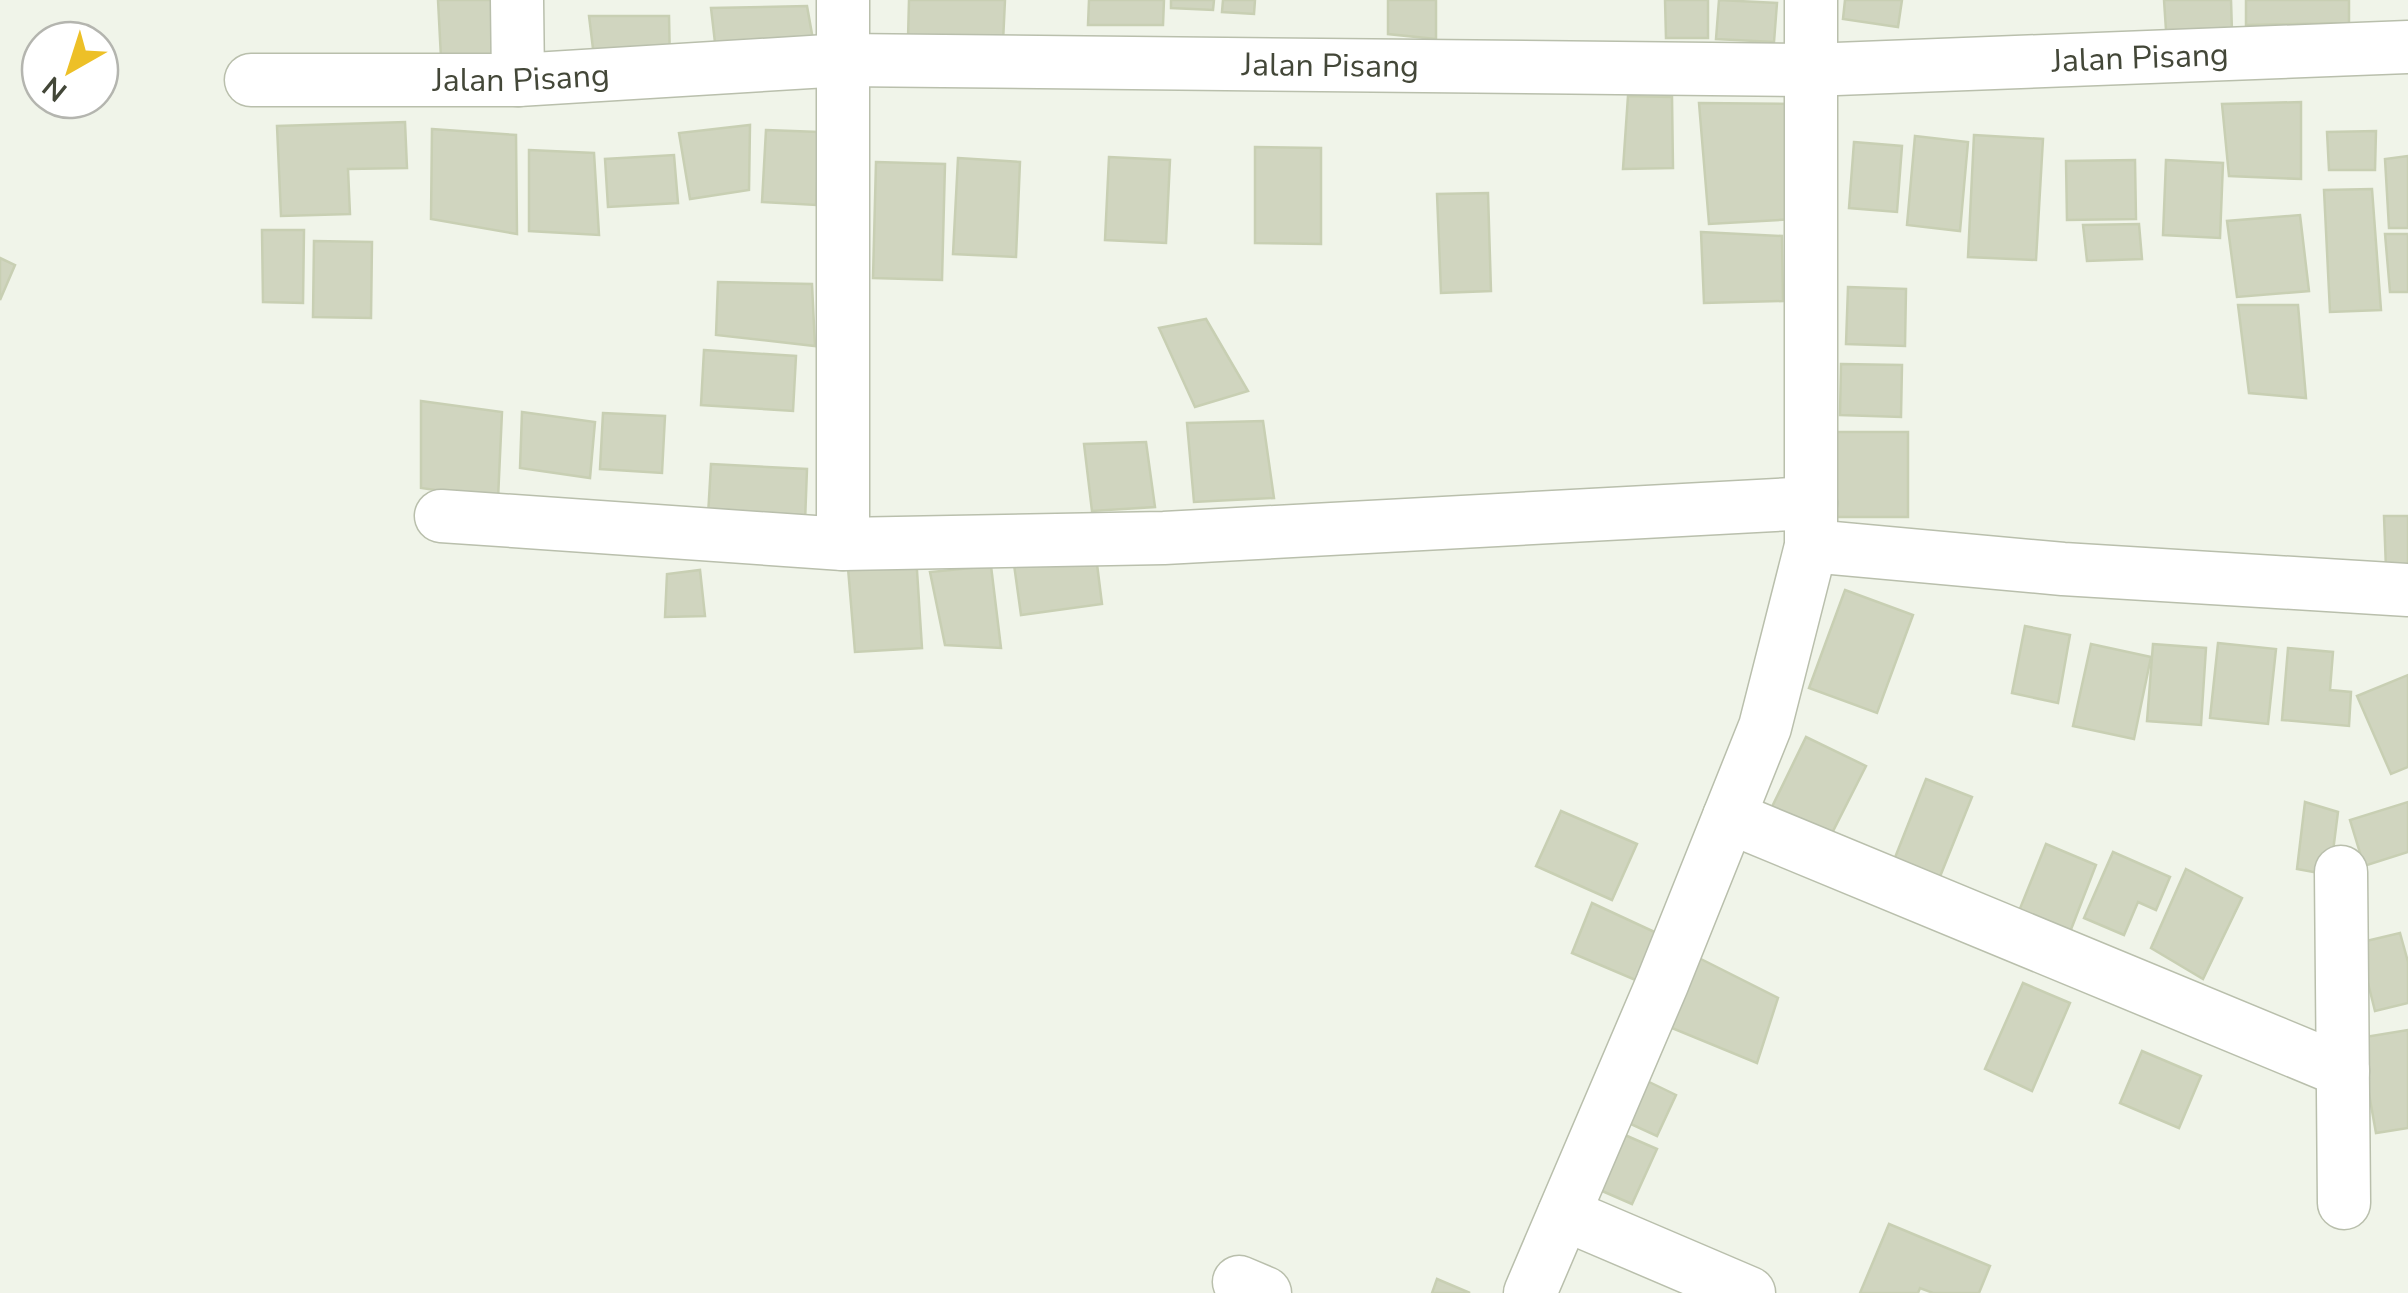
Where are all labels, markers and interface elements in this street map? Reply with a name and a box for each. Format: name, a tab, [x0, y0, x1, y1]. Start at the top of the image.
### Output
north arrow	[20, 20, 120, 120]
street label: Jalan Pisang	[2050, 33, 2229, 83]
street label: Jalan Pisang	[1241, 43, 1419, 88]
street label: Jalan Pisang	[431, 53, 611, 102]
text: N	[35, 67, 75, 110]

